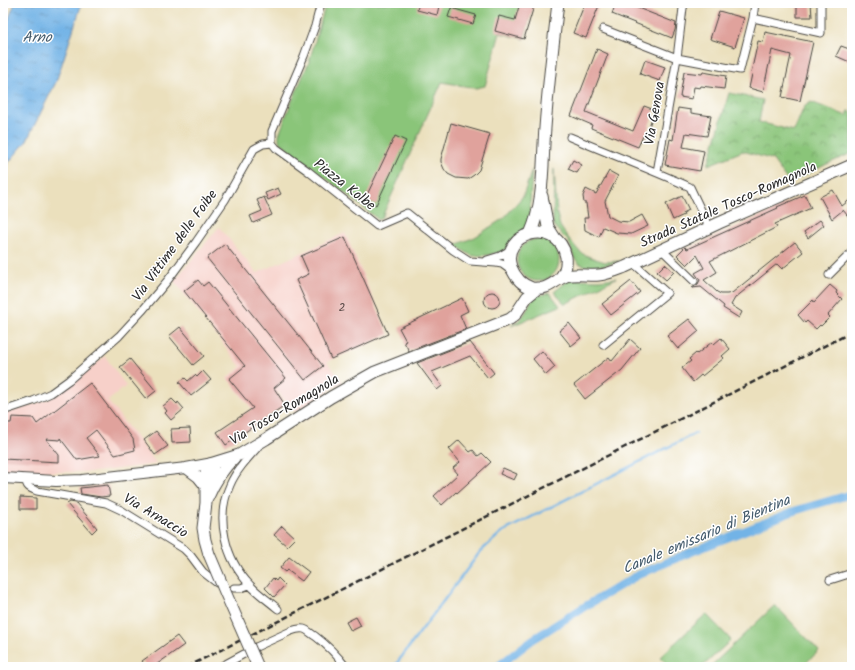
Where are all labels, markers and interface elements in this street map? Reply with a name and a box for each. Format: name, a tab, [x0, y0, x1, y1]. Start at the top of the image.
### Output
water label: Arno	[23, 26, 53, 50]
street label: Via Genova	[639, 80, 671, 147]
street label: Piazza Kolbe	[309, 153, 381, 217]
street label: Strada Statale Tosco-Romagnola	[636, 156, 820, 254]
street label: Via Vittime delle Foibe	[127, 184, 223, 306]
house number: 2	[339, 298, 346, 317]
street label: Via Tosco-Romagnola	[226, 368, 344, 451]
street label: Via Arnaccio	[119, 488, 192, 544]
water label: Canale emissario di Bientina	[619, 488, 795, 581]

